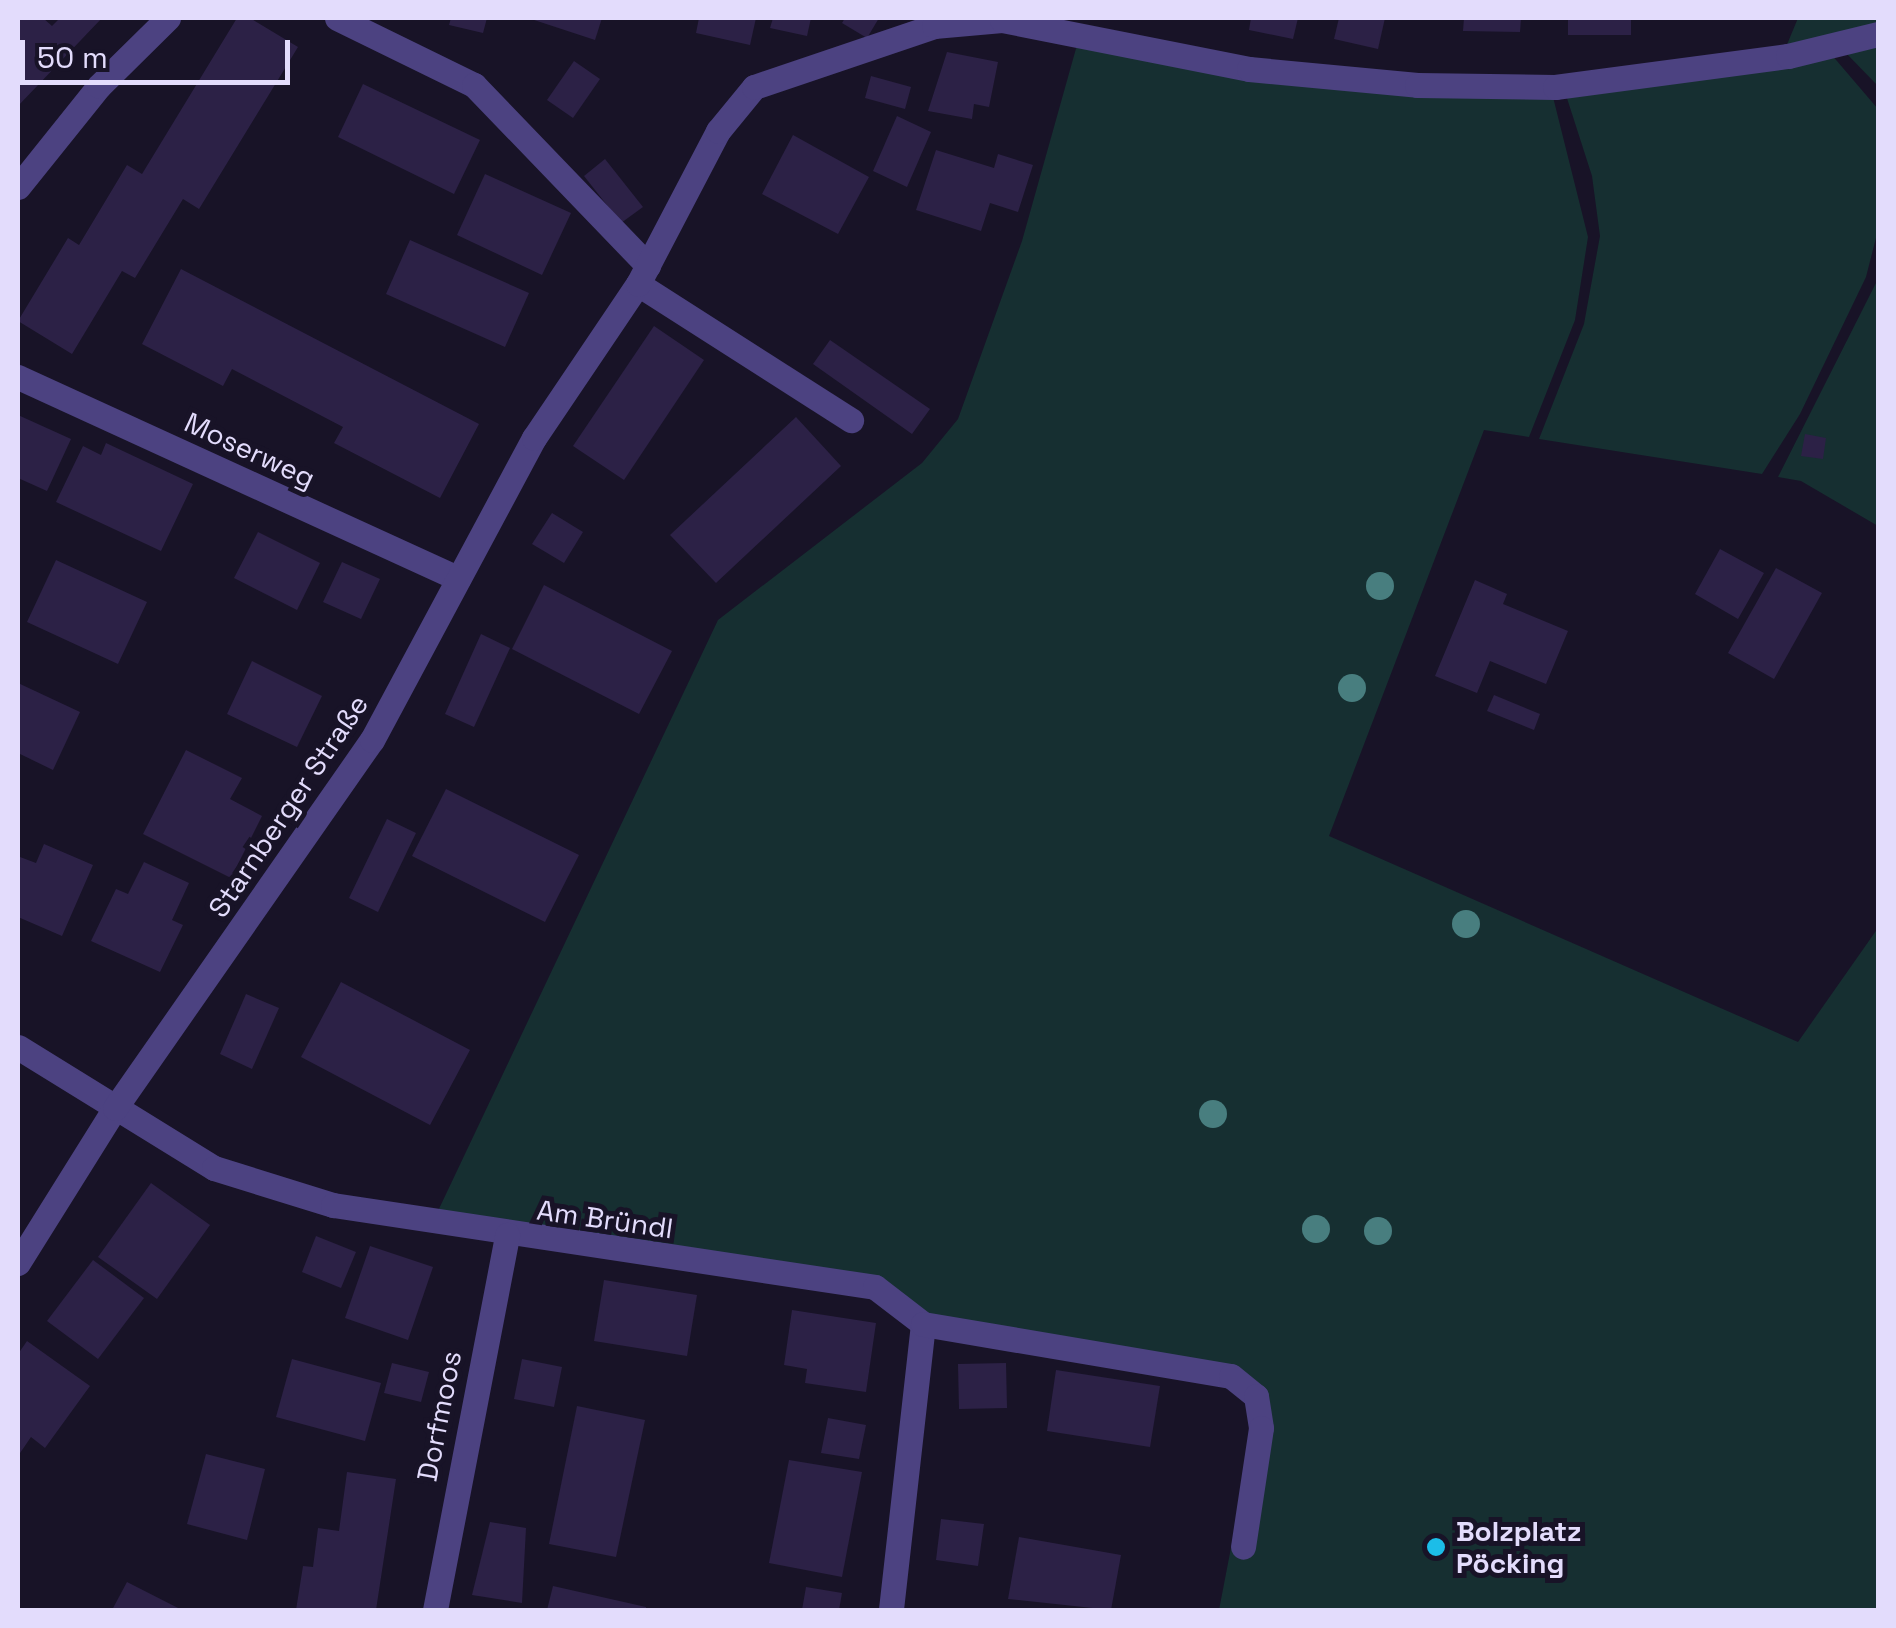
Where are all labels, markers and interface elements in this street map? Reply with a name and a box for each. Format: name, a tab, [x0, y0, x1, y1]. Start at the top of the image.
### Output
scale bar	[25, 20, 295, 82]
text: 50 m	[37, 38, 108, 77]
street label: Moserweg	[179, 405, 321, 495]
street label: Starnberger Straße	[201, 688, 375, 924]
street label: Am Bründl	[535, 1193, 675, 1245]
street label: Dorfmoos	[410, 1348, 468, 1484]
place label: Bolzplatz Pöcking	[1456, 1514, 1581, 1580]
marker: Bolzplatz Pöcking	[1425, 1536, 1447, 1558]

